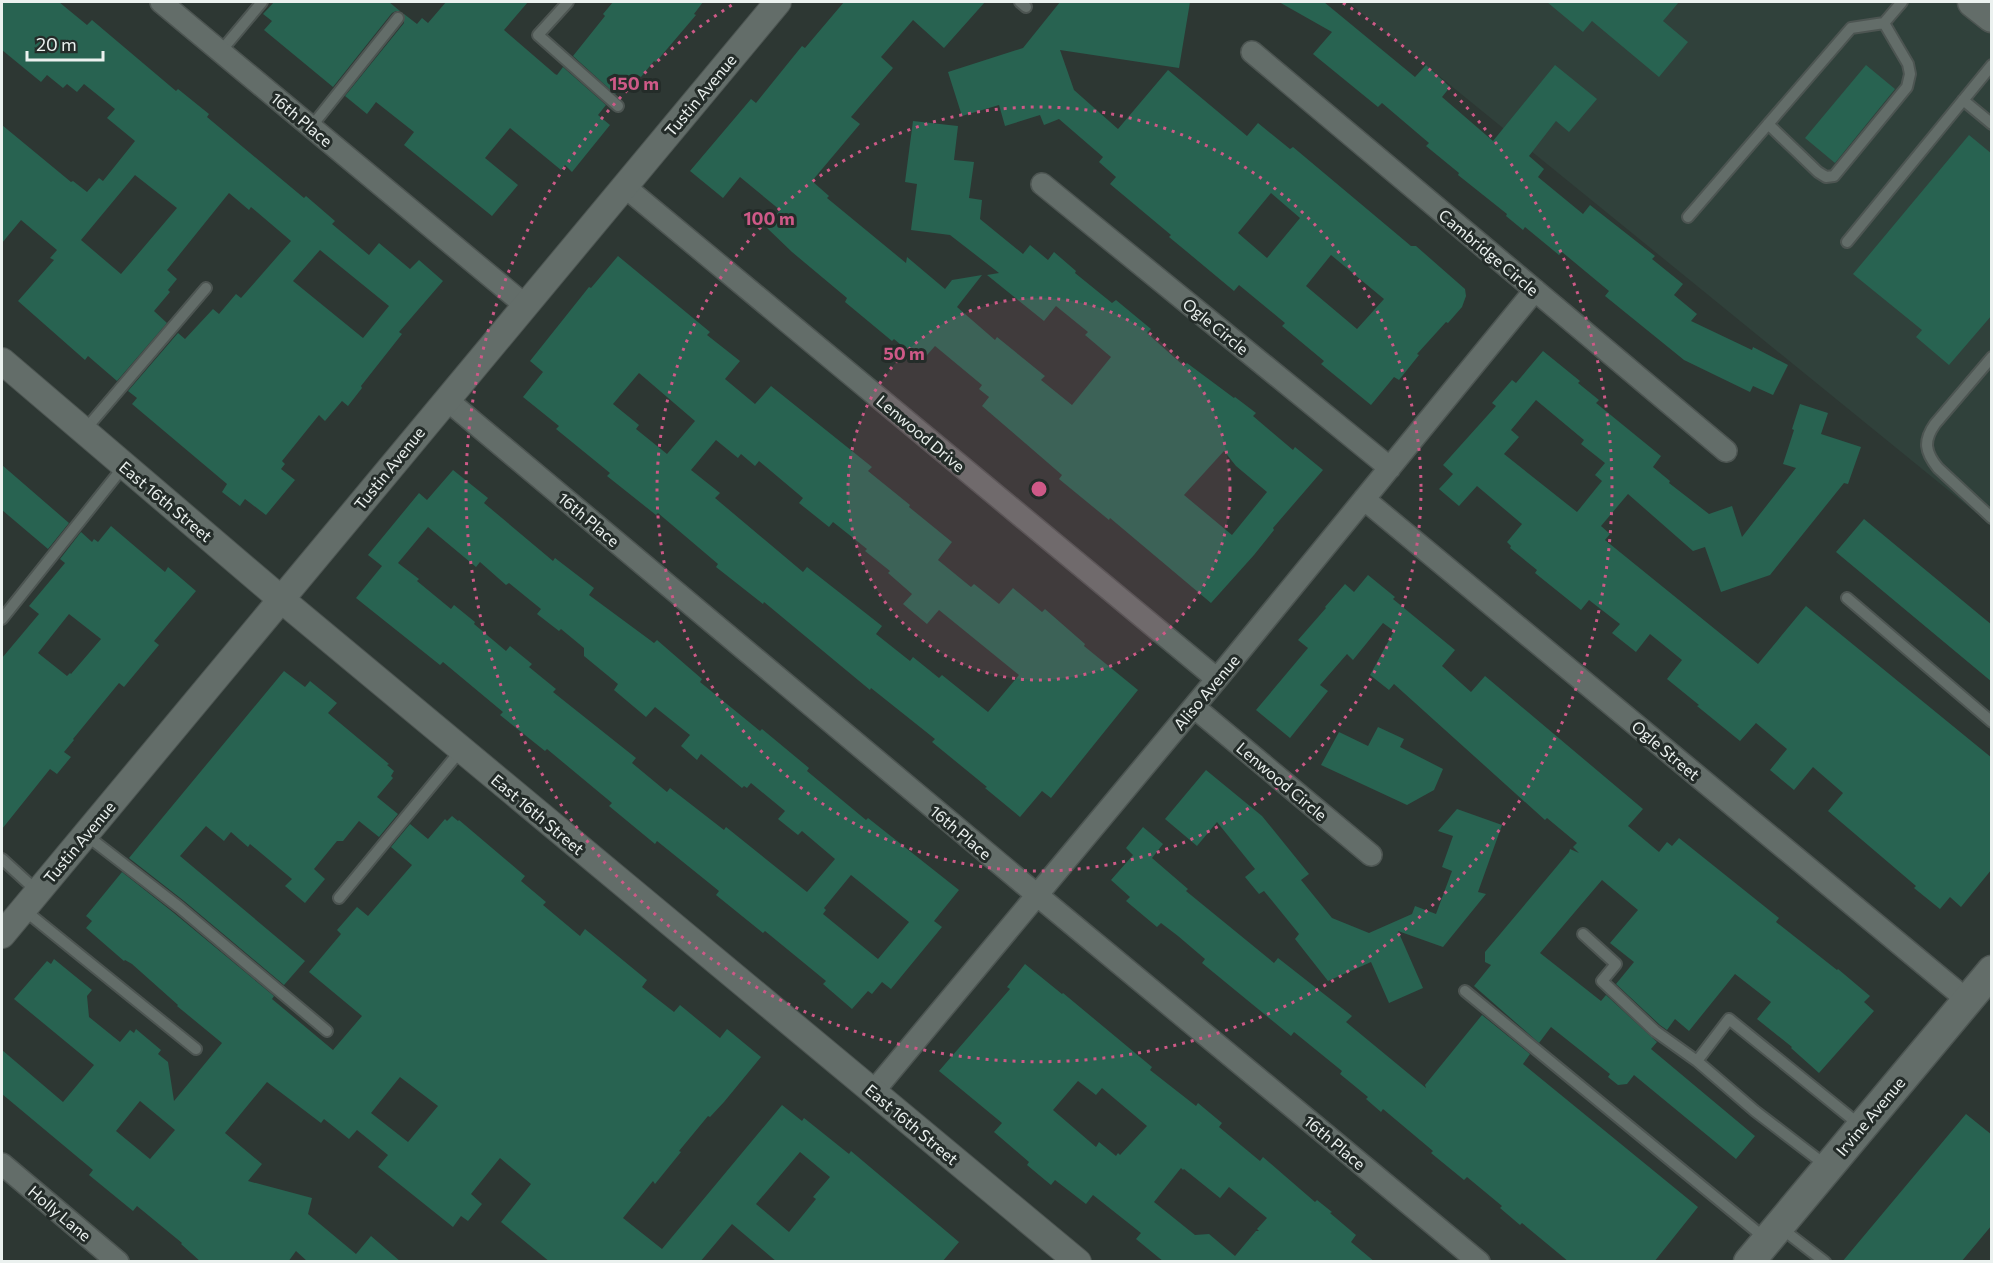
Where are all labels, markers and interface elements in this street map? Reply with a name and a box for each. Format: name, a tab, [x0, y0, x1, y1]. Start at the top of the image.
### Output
scale bar	[27, 24, 104, 62]
text: 20 m	[36, 33, 77, 55]
street label: Tustin Avenue	[660, 50, 740, 140]
text: 150 m	[609, 72, 659, 94]
street label: 16th Place	[267, 88, 337, 150]
street label: Cambridge Circle	[1435, 205, 1543, 299]
text: 100 m	[743, 207, 795, 229]
street label: Ogle Circle	[1179, 294, 1253, 358]
text: 50 m	[883, 342, 925, 364]
street label: Lenwood Drive	[873, 391, 969, 475]
street label: Tustin Avenue	[350, 423, 428, 513]
street label: East 16th Street	[116, 457, 217, 546]
centre of rings	[1029, 479, 1049, 499]
street label: 16th Place	[554, 488, 624, 550]
street label: Aliso Avenue	[1169, 650, 1243, 734]
street label: Ogle Street	[1628, 716, 1704, 784]
street label: Lenwood Circle	[1233, 738, 1331, 824]
street label: East 16th Street	[488, 770, 589, 859]
street label: Tustin Avenue	[39, 797, 119, 887]
street label: 16th Place	[926, 801, 996, 863]
street label: Irvine Avenue	[1831, 1073, 1909, 1159]
street label: East 16th Street	[862, 1080, 963, 1169]
street label: 16th Place	[1300, 1111, 1370, 1173]
street label: Holly Lane	[25, 1181, 95, 1245]

